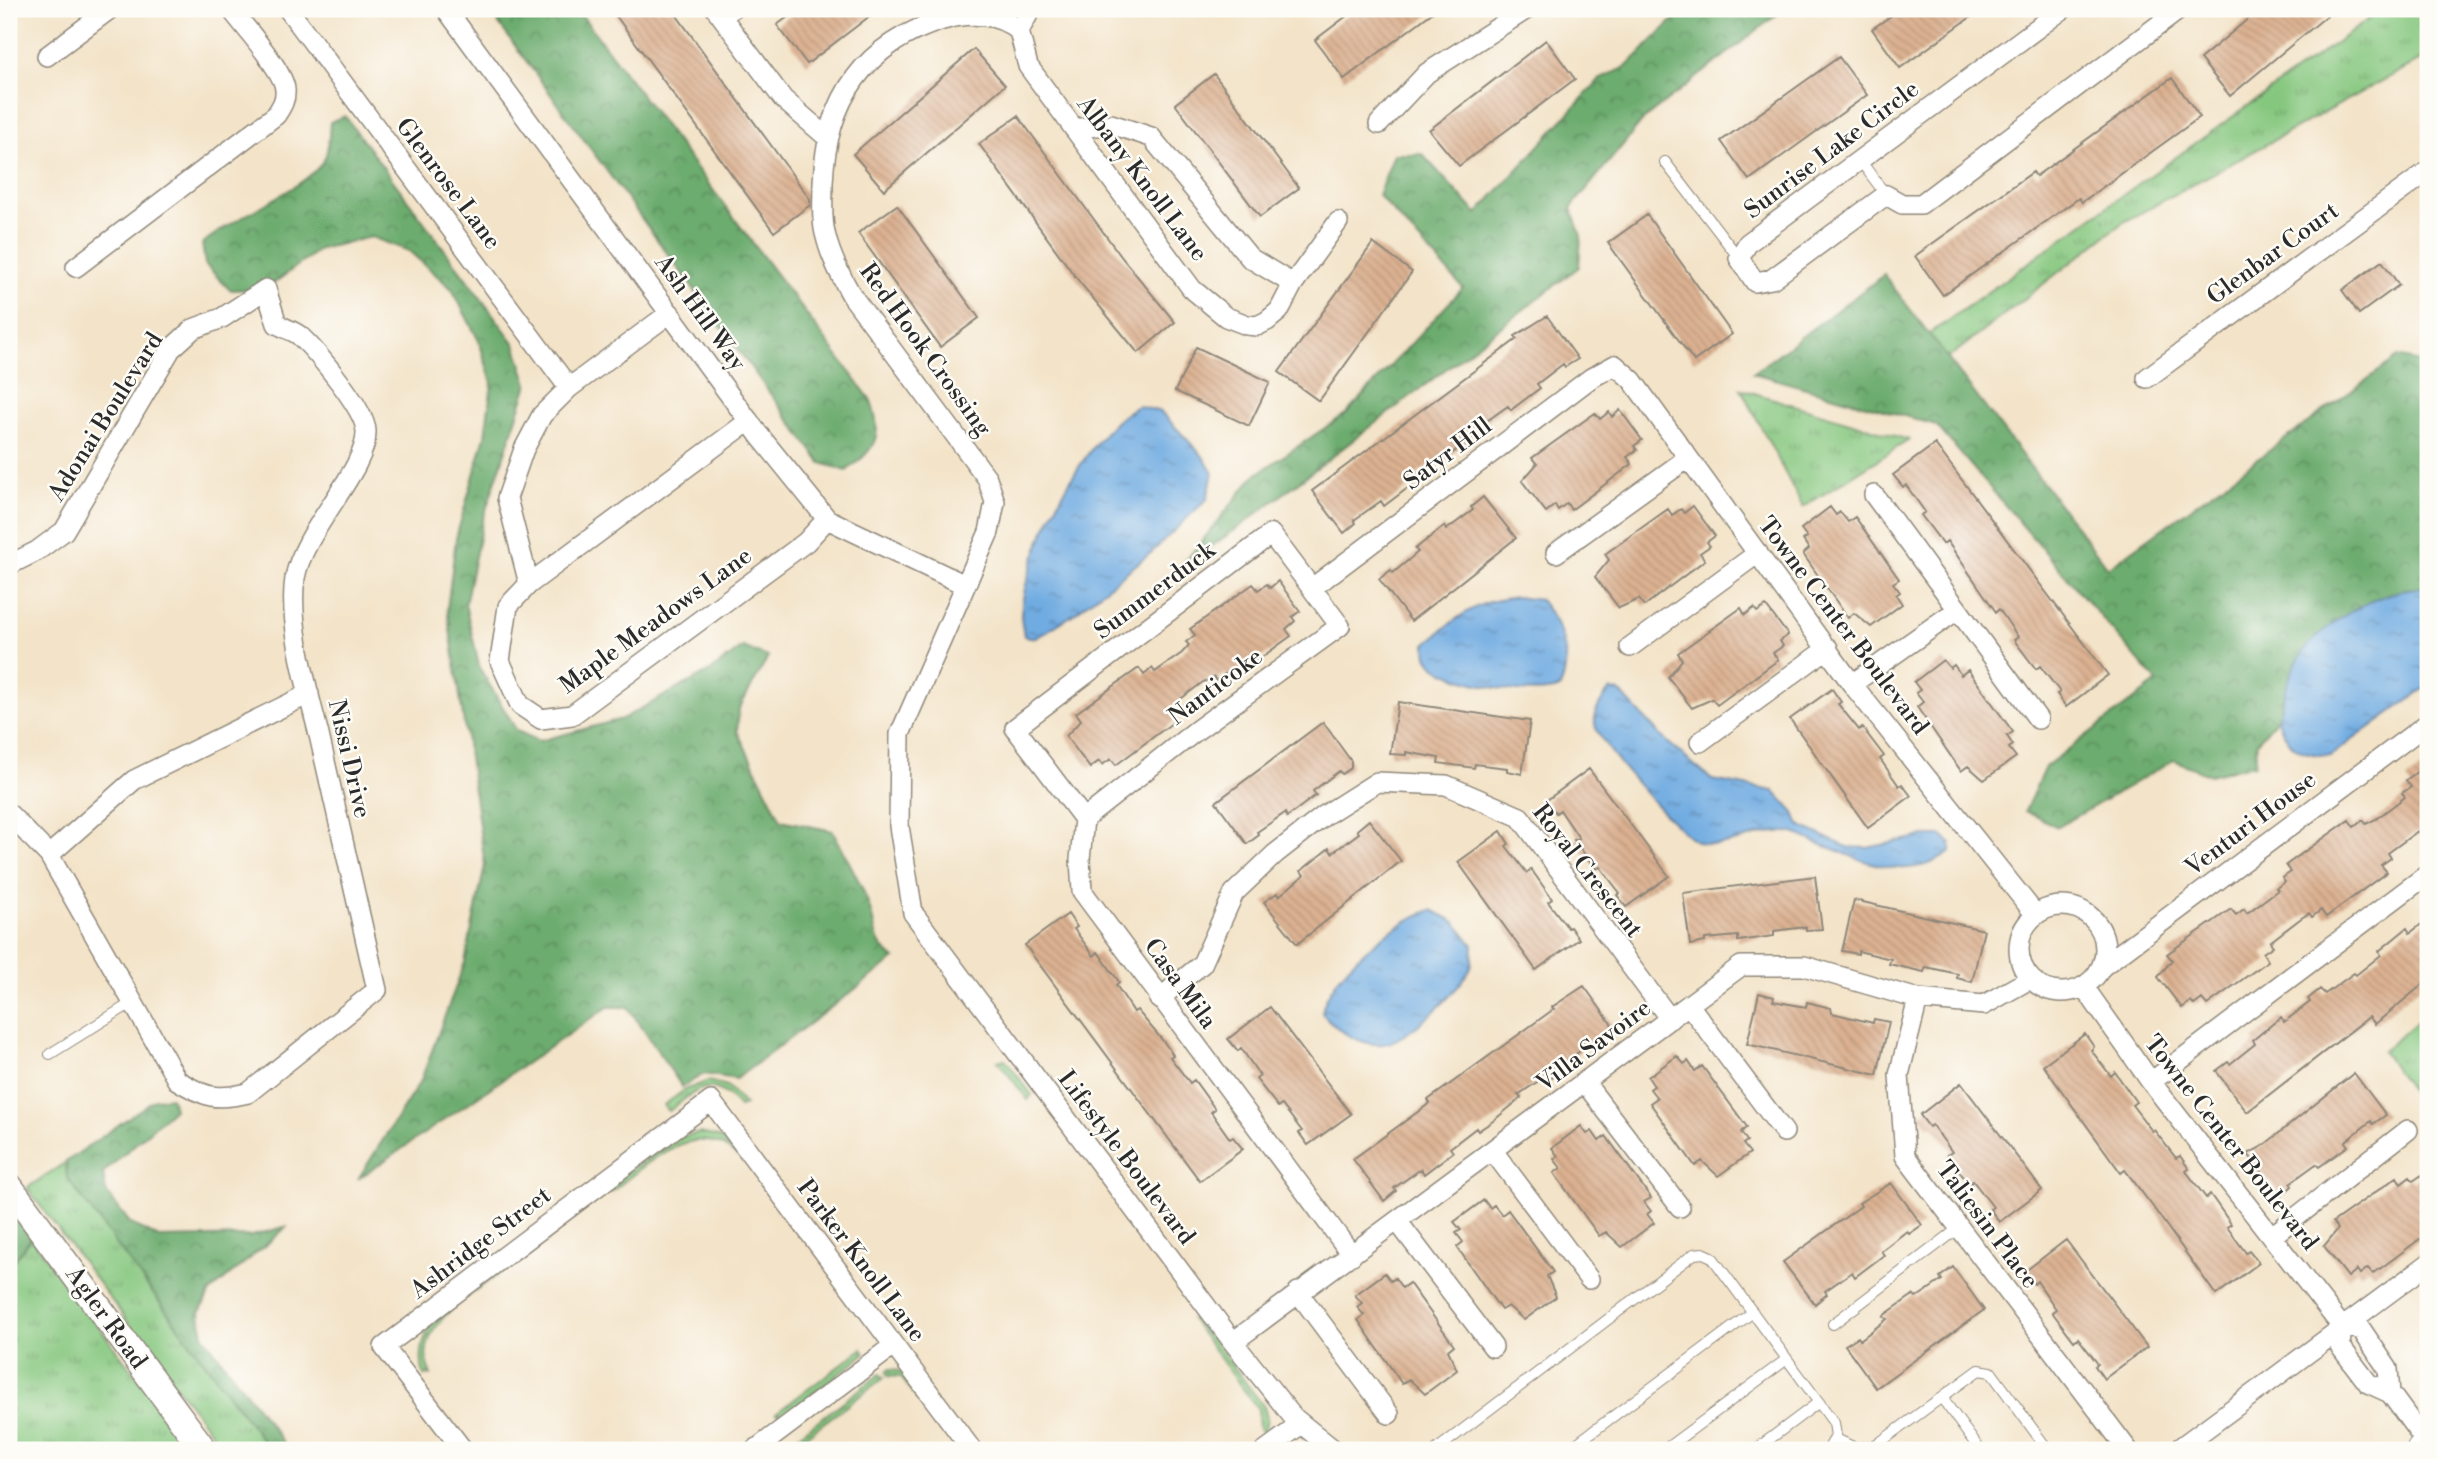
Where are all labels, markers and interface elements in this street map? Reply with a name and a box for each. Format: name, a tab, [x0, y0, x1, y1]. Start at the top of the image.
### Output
street label: Sunrise Lake Circle	[1739, 74, 1925, 226]
street label: Albany Knoll Lane	[1070, 90, 1214, 267]
street label: Glenrose Lane	[389, 112, 507, 256]
street label: Glenbar Court	[2201, 196, 2345, 312]
street label: Ash Hill Way	[647, 248, 752, 377]
street label: Red Hook Crossing	[852, 258, 998, 443]
street label: Adonai Boulevard	[41, 327, 170, 508]
street label: Satyr Hill	[1398, 411, 1498, 497]
street label: Towne Center Boulevard	[1751, 511, 1935, 741]
street label: Summerduck	[1089, 535, 1223, 646]
street label: Maple Meadows Lane	[554, 541, 758, 701]
street label: Nanticoke	[1163, 642, 1269, 732]
street label: Nissi Drive	[321, 697, 377, 821]
street label: Venturi House	[2179, 765, 2323, 884]
street label: Royal Crescent	[1525, 798, 1649, 944]
street label: Casa Mila	[1137, 933, 1223, 1036]
street label: Villa Savoire	[1530, 993, 1657, 1099]
street label: Towne Center Boulevard	[2138, 1029, 2325, 1257]
street label: Lifestyle Boulevard	[1051, 1065, 1201, 1251]
street label: Taliesin Place	[1929, 1155, 2045, 1295]
street label: Parker Knoll Lane	[790, 1174, 932, 1348]
street label: Ashridge Street	[404, 1180, 558, 1306]
street label: Agler Road	[58, 1260, 154, 1376]

